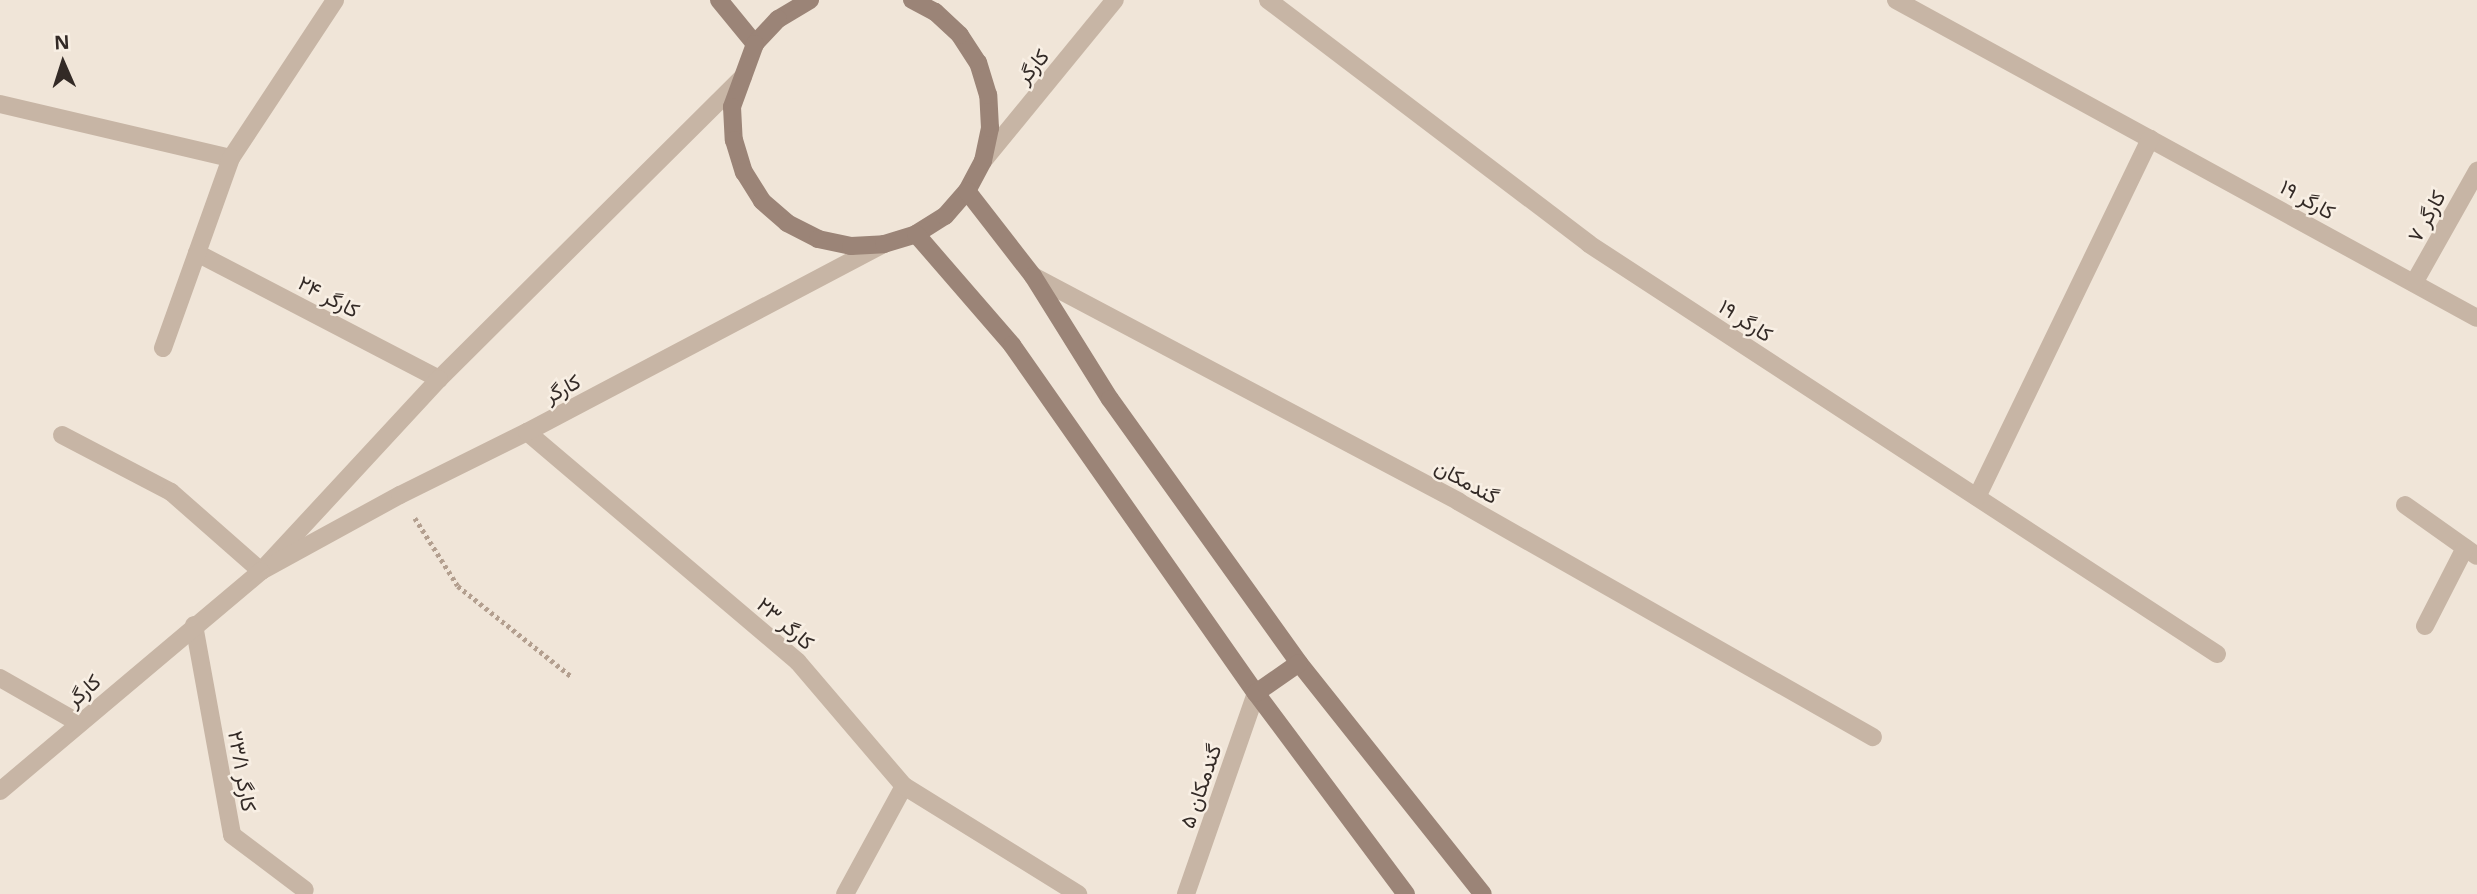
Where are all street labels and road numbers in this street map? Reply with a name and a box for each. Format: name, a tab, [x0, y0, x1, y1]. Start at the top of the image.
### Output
street label: کارگر	[1010, 44, 1054, 88]
street label: کارگر ۱۹	[2276, 174, 2340, 224]
street label: کارگر ۷	[2402, 186, 2450, 246]
street label: کارگر ۲۴	[294, 269, 364, 323]
street label: کارگر ۱۹	[1714, 293, 1778, 347]
street label: کارگر	[540, 368, 584, 408]
street label: گندمکان	[1431, 453, 1503, 509]
street label: کارگر ۲۳	[752, 591, 820, 655]
street label: کارگر	[61, 668, 105, 712]
street label: کارگر ۲۳/۱	[224, 729, 262, 813]
street label: گندمکان ۵	[1174, 741, 1226, 831]

